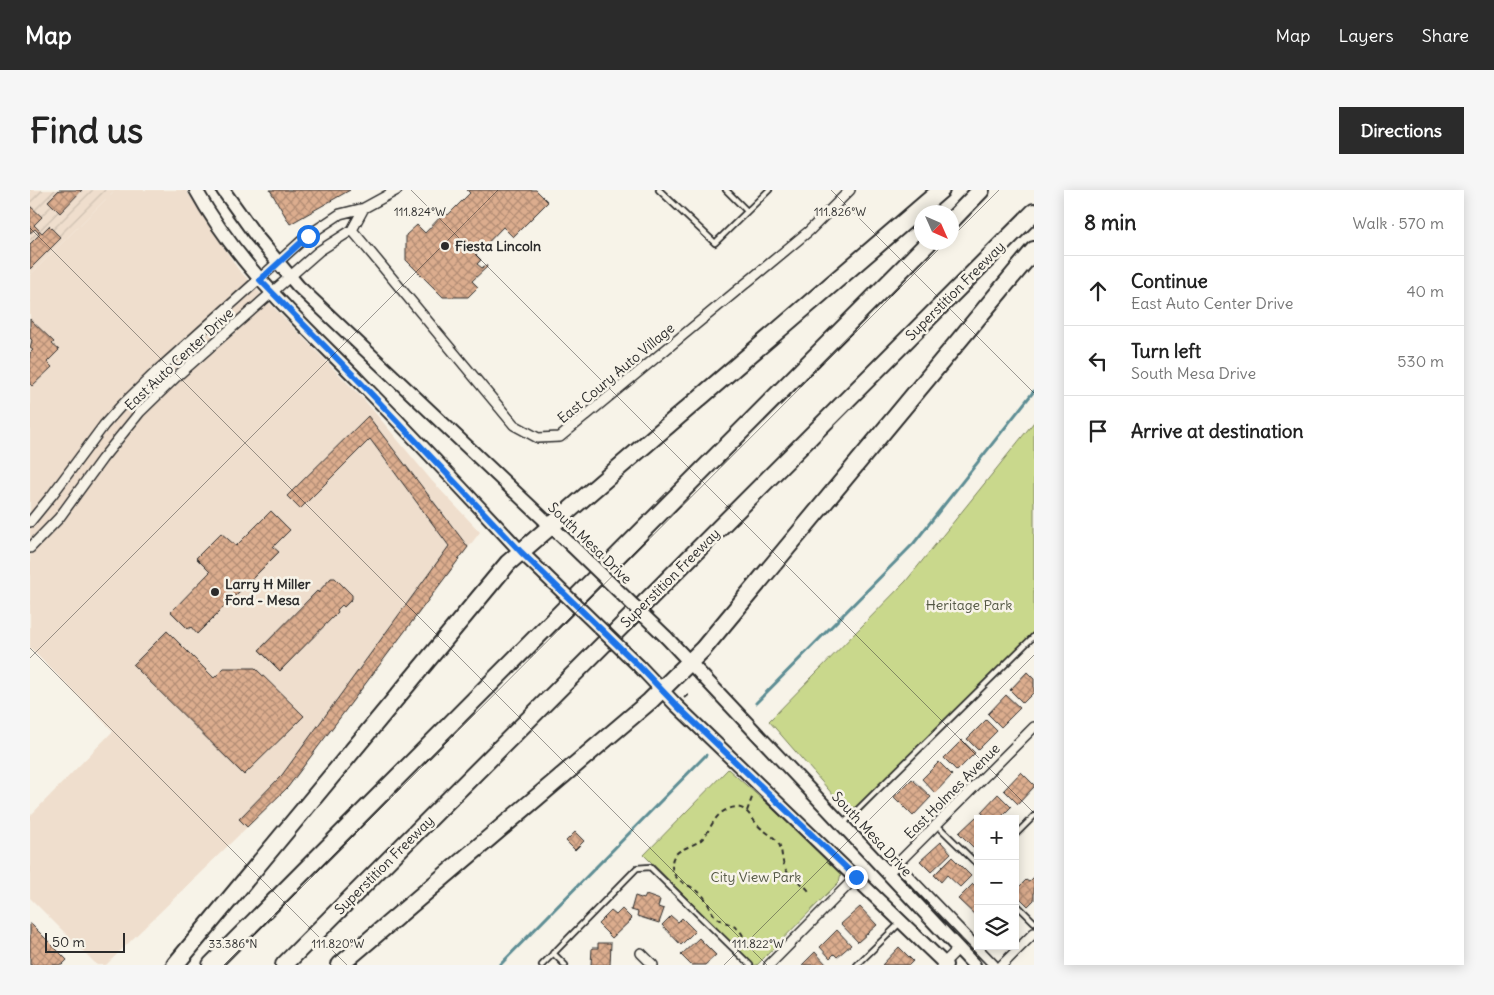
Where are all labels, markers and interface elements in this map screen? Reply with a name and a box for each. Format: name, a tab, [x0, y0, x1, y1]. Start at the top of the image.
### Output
text: Map	[25, 20, 72, 50]
text: Map	[1275, 24, 1310, 47]
text: Layers	[1338, 24, 1394, 47]
text: Share	[1422, 24, 1469, 47]
button: Directions	[1339, 107, 1464, 154]
text: Find us	[30, 108, 143, 152]
text: 111.824°W	[394, 204, 446, 219]
text: 111.826°W	[814, 204, 866, 219]
north arrow	[914, 205, 959, 250]
text: 8 min	[1084, 209, 1136, 236]
text: Walk · 570 m	[1353, 213, 1444, 233]
route start	[297, 225, 320, 248]
place label: Fiesta Lincoln	[455, 237, 541, 255]
street label: Superstition Freeway	[902, 238, 1008, 344]
marker: Fiesta Lincoln	[439, 240, 451, 252]
text: Continue	[1131, 269, 1208, 293]
icon: ahead	[1084, 277, 1112, 305]
text: 40 m	[1406, 281, 1444, 301]
text: East Auto Center Drive	[1131, 293, 1293, 313]
street label: East Auto Center Drive	[121, 304, 237, 414]
street label: East Coury Auto Village	[554, 319, 678, 427]
text: Turn left	[1131, 339, 1201, 363]
icon: left	[1084, 347, 1112, 375]
text: 530 m	[1397, 351, 1444, 371]
text: South Mesa Drive	[1131, 363, 1256, 383]
icon: arrive	[1084, 417, 1112, 445]
text: Arrive at destination	[1131, 419, 1304, 443]
street label: South Mesa Drive	[544, 498, 636, 588]
street label: Superstition Freeway	[617, 525, 723, 631]
place label: Larry H Miller Ford - Mesa	[225, 575, 311, 609]
marker: Larry H Miller Ford - Mesa	[209, 586, 221, 598]
park label: Heritage Park	[926, 596, 1012, 614]
street label: East Holmes Avenue	[900, 739, 1004, 843]
street label: South Mesa Drive	[828, 788, 916, 880]
street label: Superstition Freeway	[331, 812, 437, 918]
map controls	[974, 815, 1019, 950]
button: +	[974, 815, 1019, 860]
button: −	[974, 860, 1019, 905]
route end	[845, 866, 868, 889]
park label: City View Park	[710, 868, 802, 886]
button: layers	[974, 905, 1019, 950]
scale bar	[45, 930, 125, 953]
text: 50 m	[52, 933, 85, 951]
text: 33.386°N	[208, 936, 258, 951]
text: 111.820°W	[311, 936, 365, 951]
text: 111.822°W	[732, 936, 784, 951]

